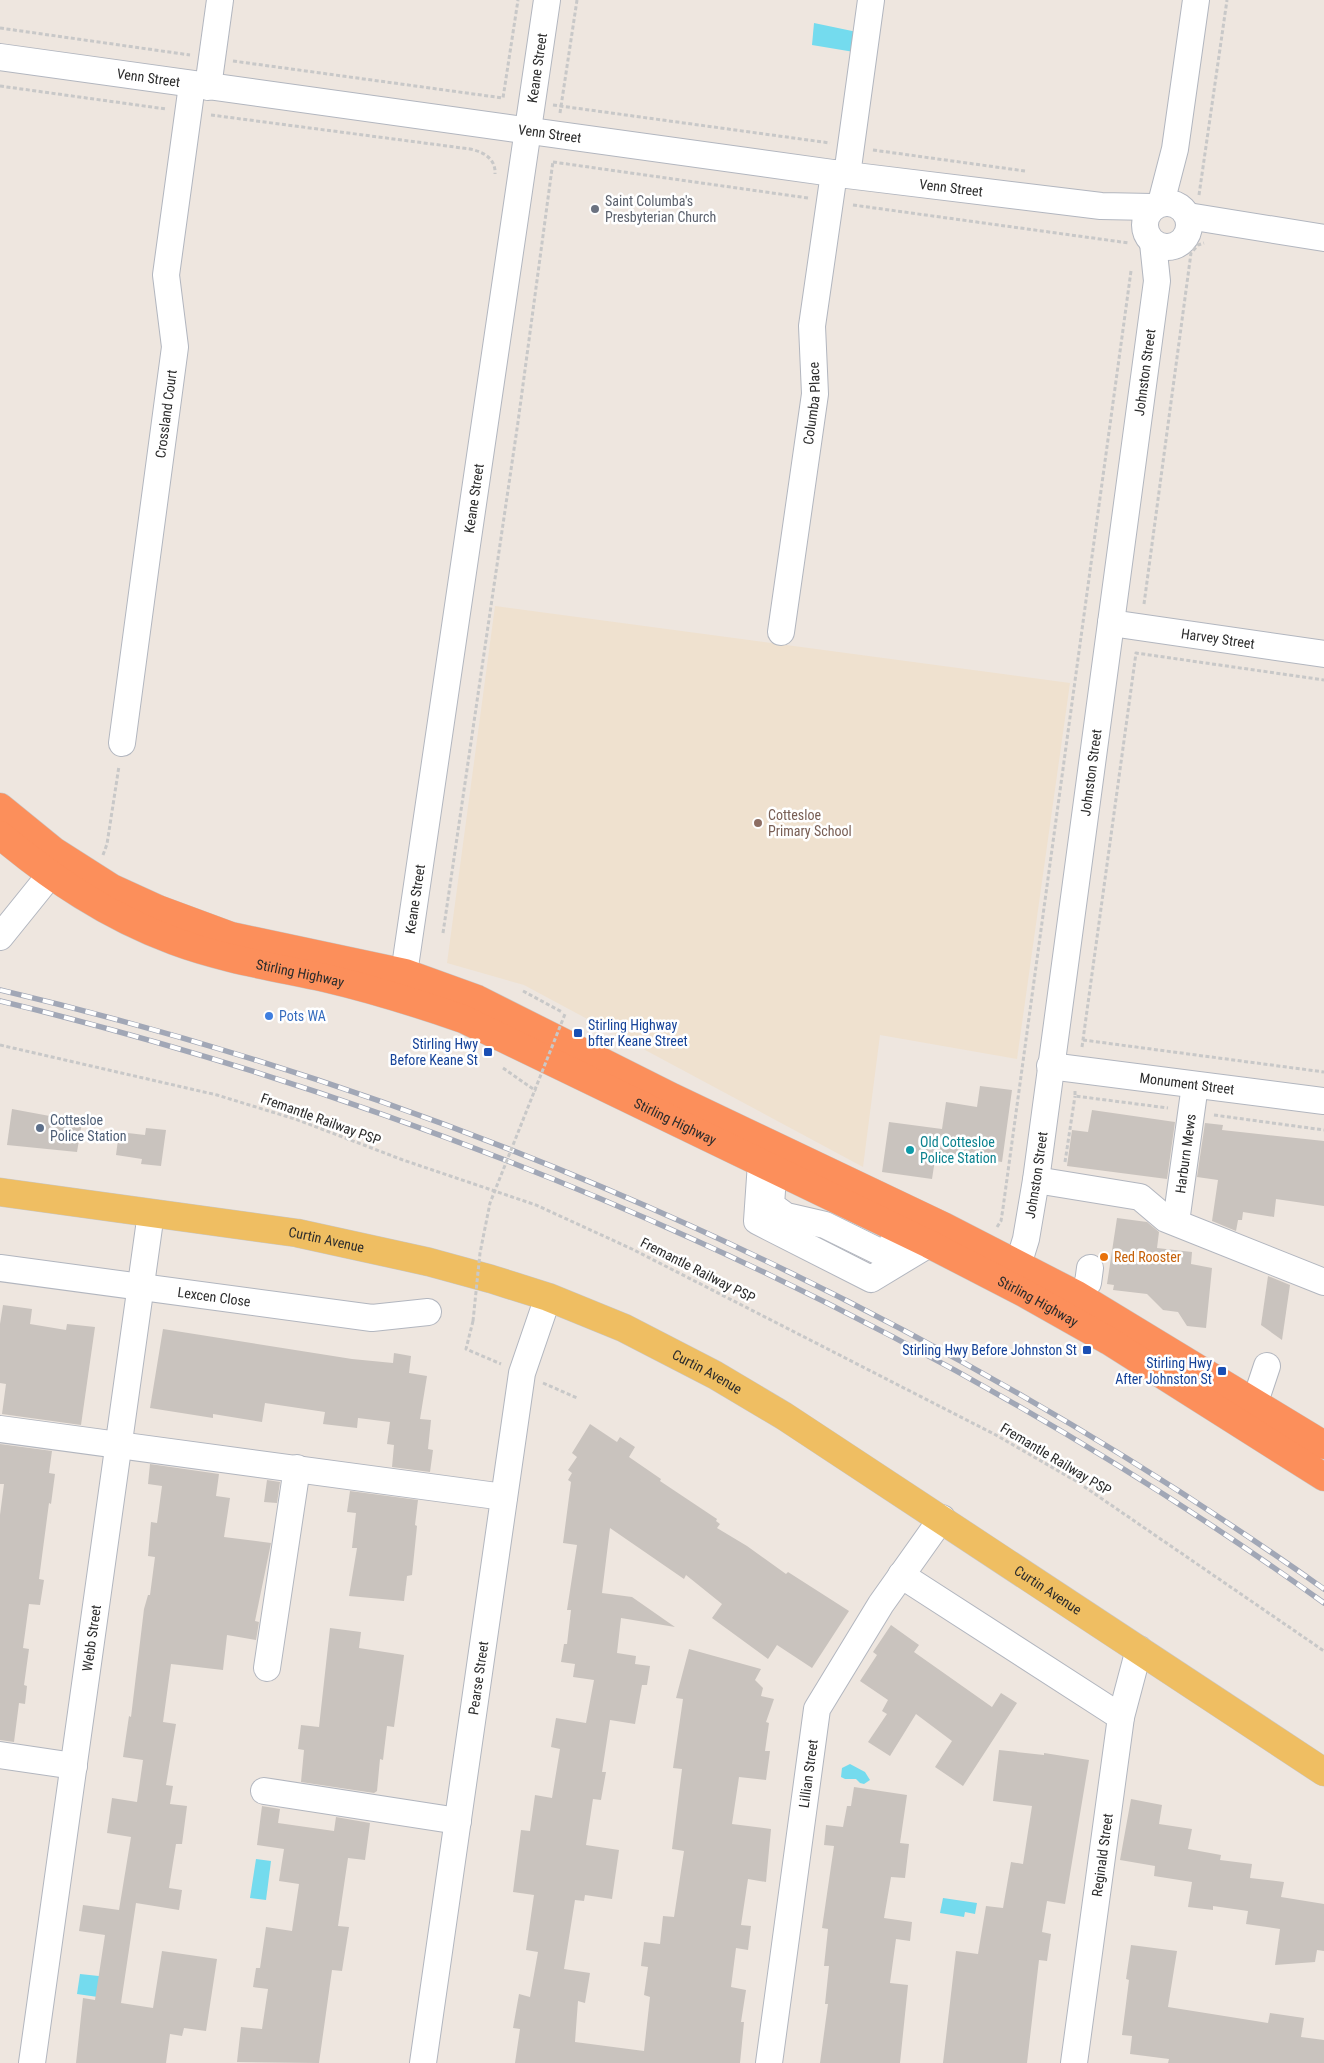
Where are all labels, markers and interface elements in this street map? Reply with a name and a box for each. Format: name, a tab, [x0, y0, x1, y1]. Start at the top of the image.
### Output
street label: Keane Street	[524, 32, 550, 104]
street label: Venn Street	[116, 65, 181, 90]
street label: Venn Street	[517, 121, 582, 146]
street label: Venn Street	[918, 176, 984, 200]
place label: Saint Columba's Presbyterian Church	[605, 193, 716, 225]
marker: Saint Columba's Presbyterian Church	[589, 203, 601, 215]
street label: Johnston Street	[1131, 328, 1158, 417]
street label: Columba Place	[800, 361, 823, 446]
street label: Crossland Court	[152, 369, 180, 459]
street label: Keane Street	[461, 462, 487, 534]
street label: Harvey Street	[1180, 625, 1256, 652]
street label: Johnston Street	[1077, 728, 1105, 817]
place label: Cottesloe Primary School	[768, 807, 852, 839]
marker: Cottesloe Primary School	[752, 817, 764, 829]
street label: Keane Street	[402, 863, 428, 935]
street label: Stirling Highway	[255, 956, 346, 990]
place label: Pots WA	[279, 1008, 326, 1024]
marker: Pots WA	[263, 1010, 275, 1022]
place label: Stirling Highway bfter Keane Street	[588, 1017, 688, 1049]
marker: Stirling Highway bfter Keane Street	[572, 1027, 584, 1039]
place label: Stirling Hwy Before Keane St	[390, 1036, 478, 1068]
marker: Stirling Hwy Before Keane St	[482, 1046, 494, 1058]
street label: Monument Street	[1139, 1070, 1235, 1097]
street label: Fremantle Railway PSP	[259, 1090, 383, 1148]
street label: Stirling Highway	[631, 1095, 719, 1148]
place label: Cottesloe Police Station	[50, 1112, 127, 1144]
street label: Harburn Mews	[1172, 1113, 1199, 1195]
marker: Cottesloe Police Station	[34, 1122, 46, 1134]
street label: Johnston Street	[1022, 1131, 1050, 1220]
place label: Old Cottesloe Police Station	[920, 1134, 997, 1166]
marker: Old Cottesloe Police Station	[904, 1144, 916, 1156]
street label: Curtin Avenue	[288, 1224, 366, 1256]
street label: Fremantle Railway PSP	[638, 1234, 758, 1306]
place label: Red Rooster	[1114, 1249, 1181, 1265]
marker: Red Rooster	[1098, 1251, 1110, 1263]
street label: Stirling Highway	[995, 1273, 1081, 1330]
street label: Lexcen Close	[177, 1284, 252, 1310]
place label: Stirling Hwy Before Johnston St	[902, 1342, 1077, 1358]
marker: Stirling Hwy Before Johnston St	[1081, 1344, 1093, 1356]
street label: Curtin Avenue	[670, 1346, 745, 1397]
place label: Stirling Hwy After Johnston St	[1115, 1355, 1212, 1387]
marker: Stirling Hwy After Johnston St	[1216, 1365, 1228, 1377]
street label: Fremantle Railway PSP	[998, 1420, 1115, 1499]
street label: Curtin Avenue	[1011, 1562, 1085, 1618]
street label: Webb Street	[79, 1604, 104, 1672]
street label: Pearse Street	[465, 1640, 491, 1716]
street label: Lillian Street	[796, 1738, 821, 1809]
street label: Reginald Street	[1089, 1812, 1116, 1898]

